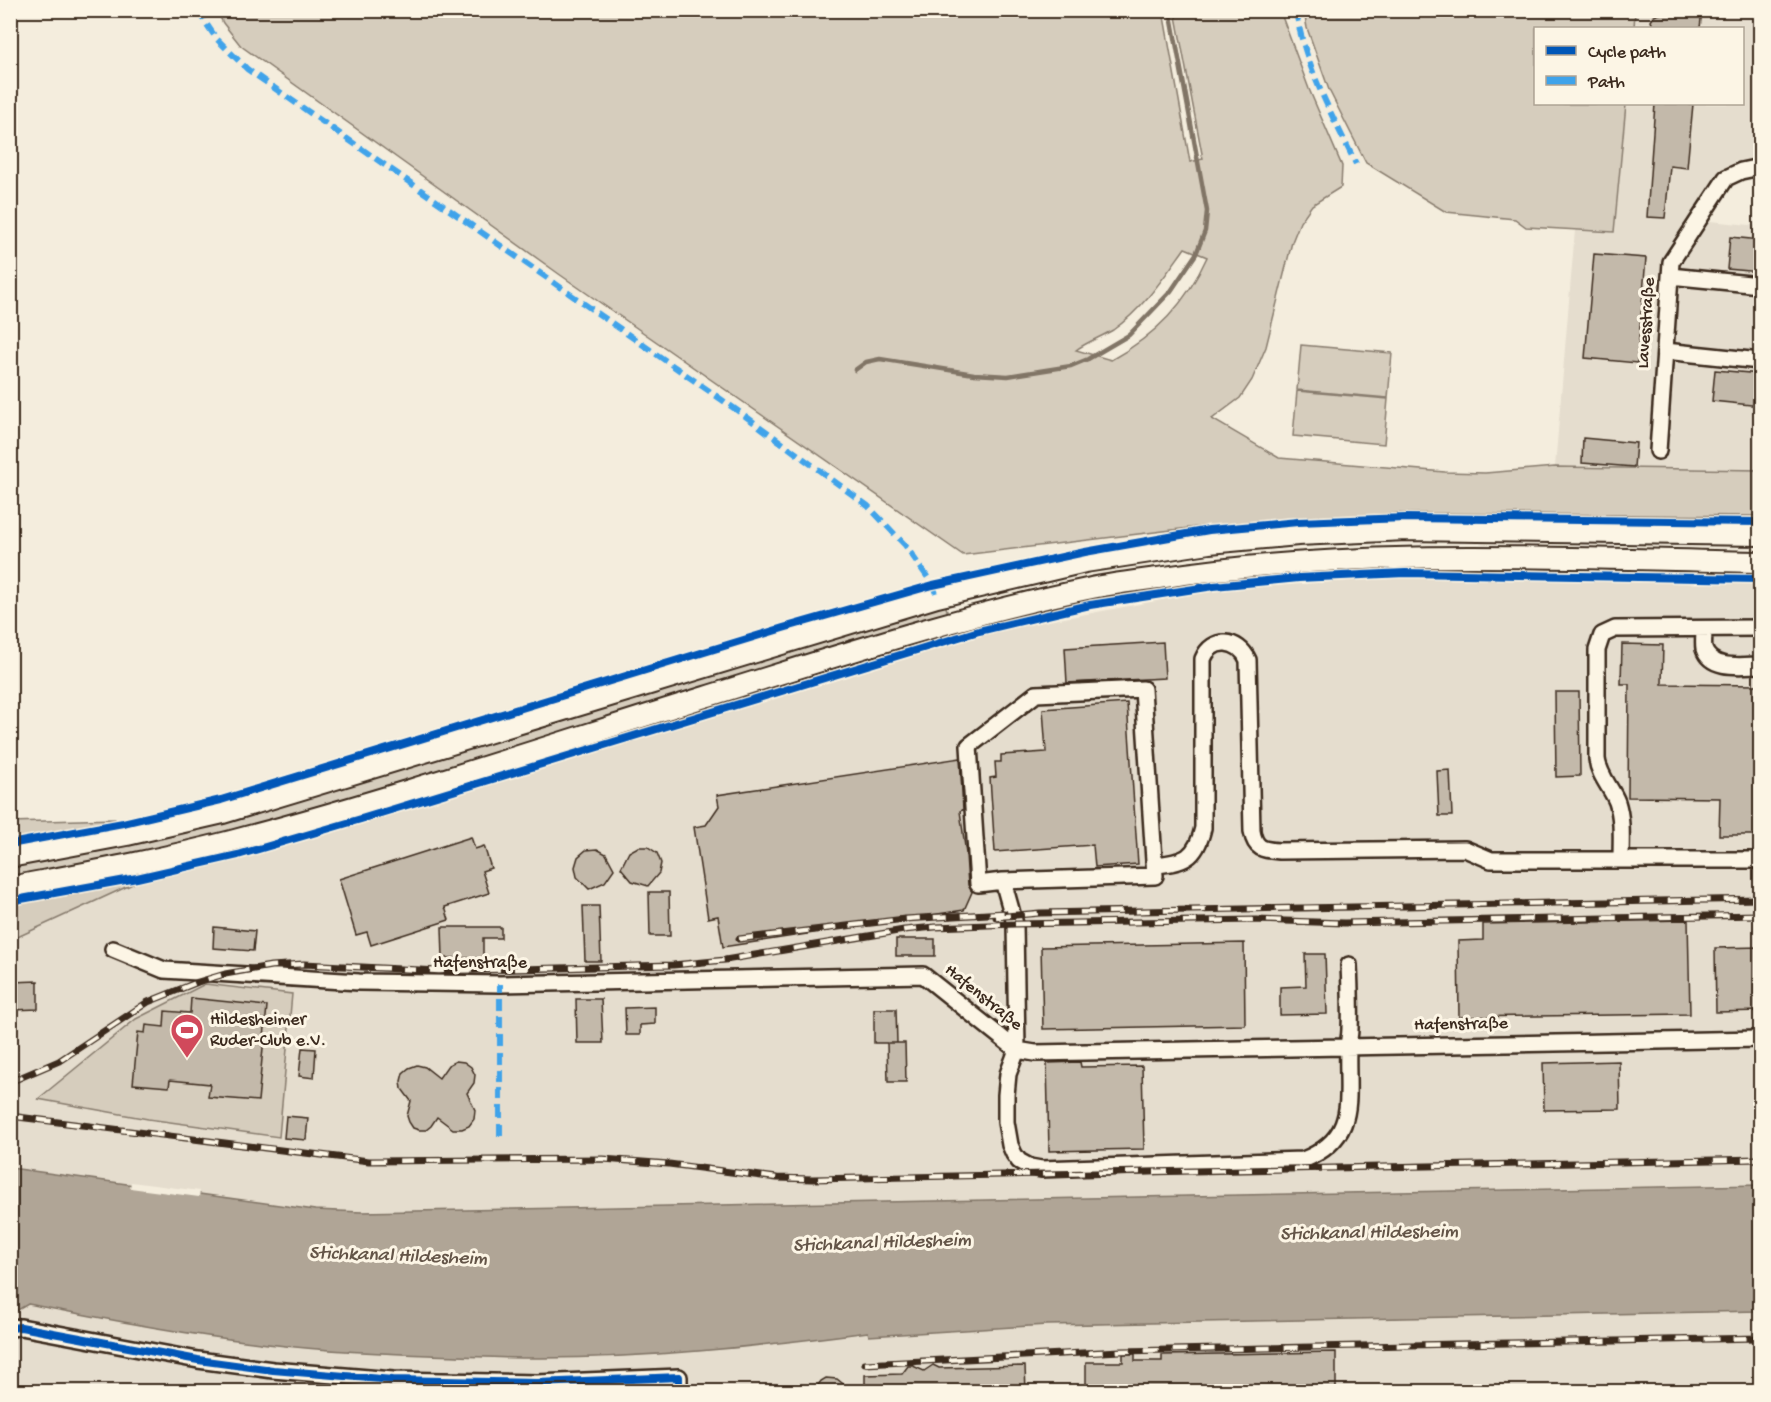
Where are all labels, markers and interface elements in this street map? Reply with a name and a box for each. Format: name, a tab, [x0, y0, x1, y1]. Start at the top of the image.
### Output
legend	[1534, 27, 1744, 105]
text: Cycle path	[1588, 43, 1666, 64]
text: Path	[1587, 73, 1625, 94]
street label: Lavesstraße	[1633, 276, 1661, 369]
street label: Hafenstraße	[433, 953, 528, 974]
street label: Hafenstraße	[940, 960, 1027, 1036]
place label: Hildesheimer Ruder-Club e.V.	[210, 1010, 326, 1052]
sports icon: Hildesheimer Ruder-Club e.V.	[169, 1012, 205, 1059]
street label: Hafenstraße	[1414, 1014, 1509, 1036]
water label: Stichkanal Hildesheim	[1280, 1221, 1459, 1247]
water label: Stichkanal Hildesheim	[793, 1229, 972, 1259]
water label: Stichkanal Hildesheim	[309, 1242, 488, 1272]

